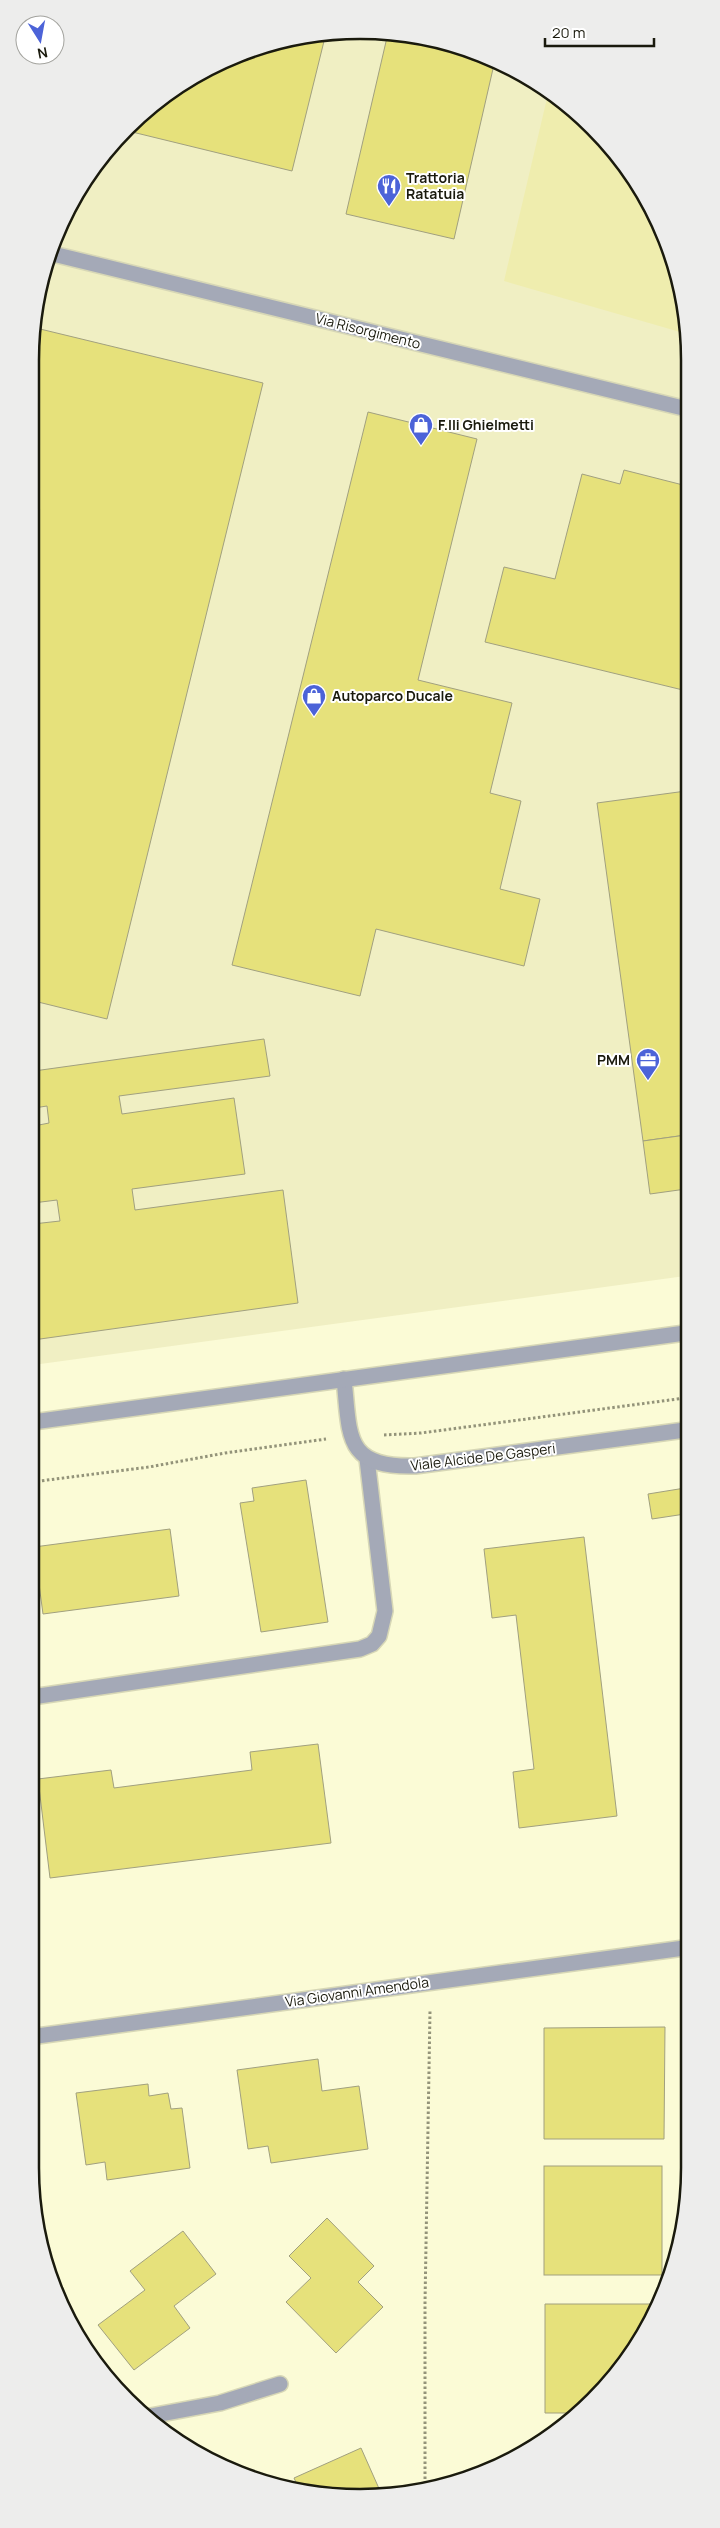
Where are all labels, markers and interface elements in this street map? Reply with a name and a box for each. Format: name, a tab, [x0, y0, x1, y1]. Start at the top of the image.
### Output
north arrow	[15, 15, 65, 65]
scale bar	[545, 15, 654, 47]
text: 20 m	[552, 22, 585, 43]
text: N	[36, 43, 49, 64]
place label: Trattoria Ratatuia	[406, 168, 465, 203]
restaurant icon: Trattoria Ratatuia	[376, 173, 402, 207]
street label: Via Risorgimento	[314, 308, 423, 353]
shop icon: F.lli Ghielmetti	[408, 412, 434, 446]
place label: F.lli Ghielmetti	[438, 415, 534, 434]
shop icon: Autoparco Ducale	[301, 683, 327, 717]
place label: Autoparco Ducale	[332, 686, 453, 705]
office icon: PMM	[635, 1047, 661, 1081]
place label: PMM	[597, 1050, 630, 1069]
street label: Viale Alcide De Gasperi	[409, 1438, 556, 1475]
street label: Via Giovanni Amendola	[284, 1972, 430, 2011]

